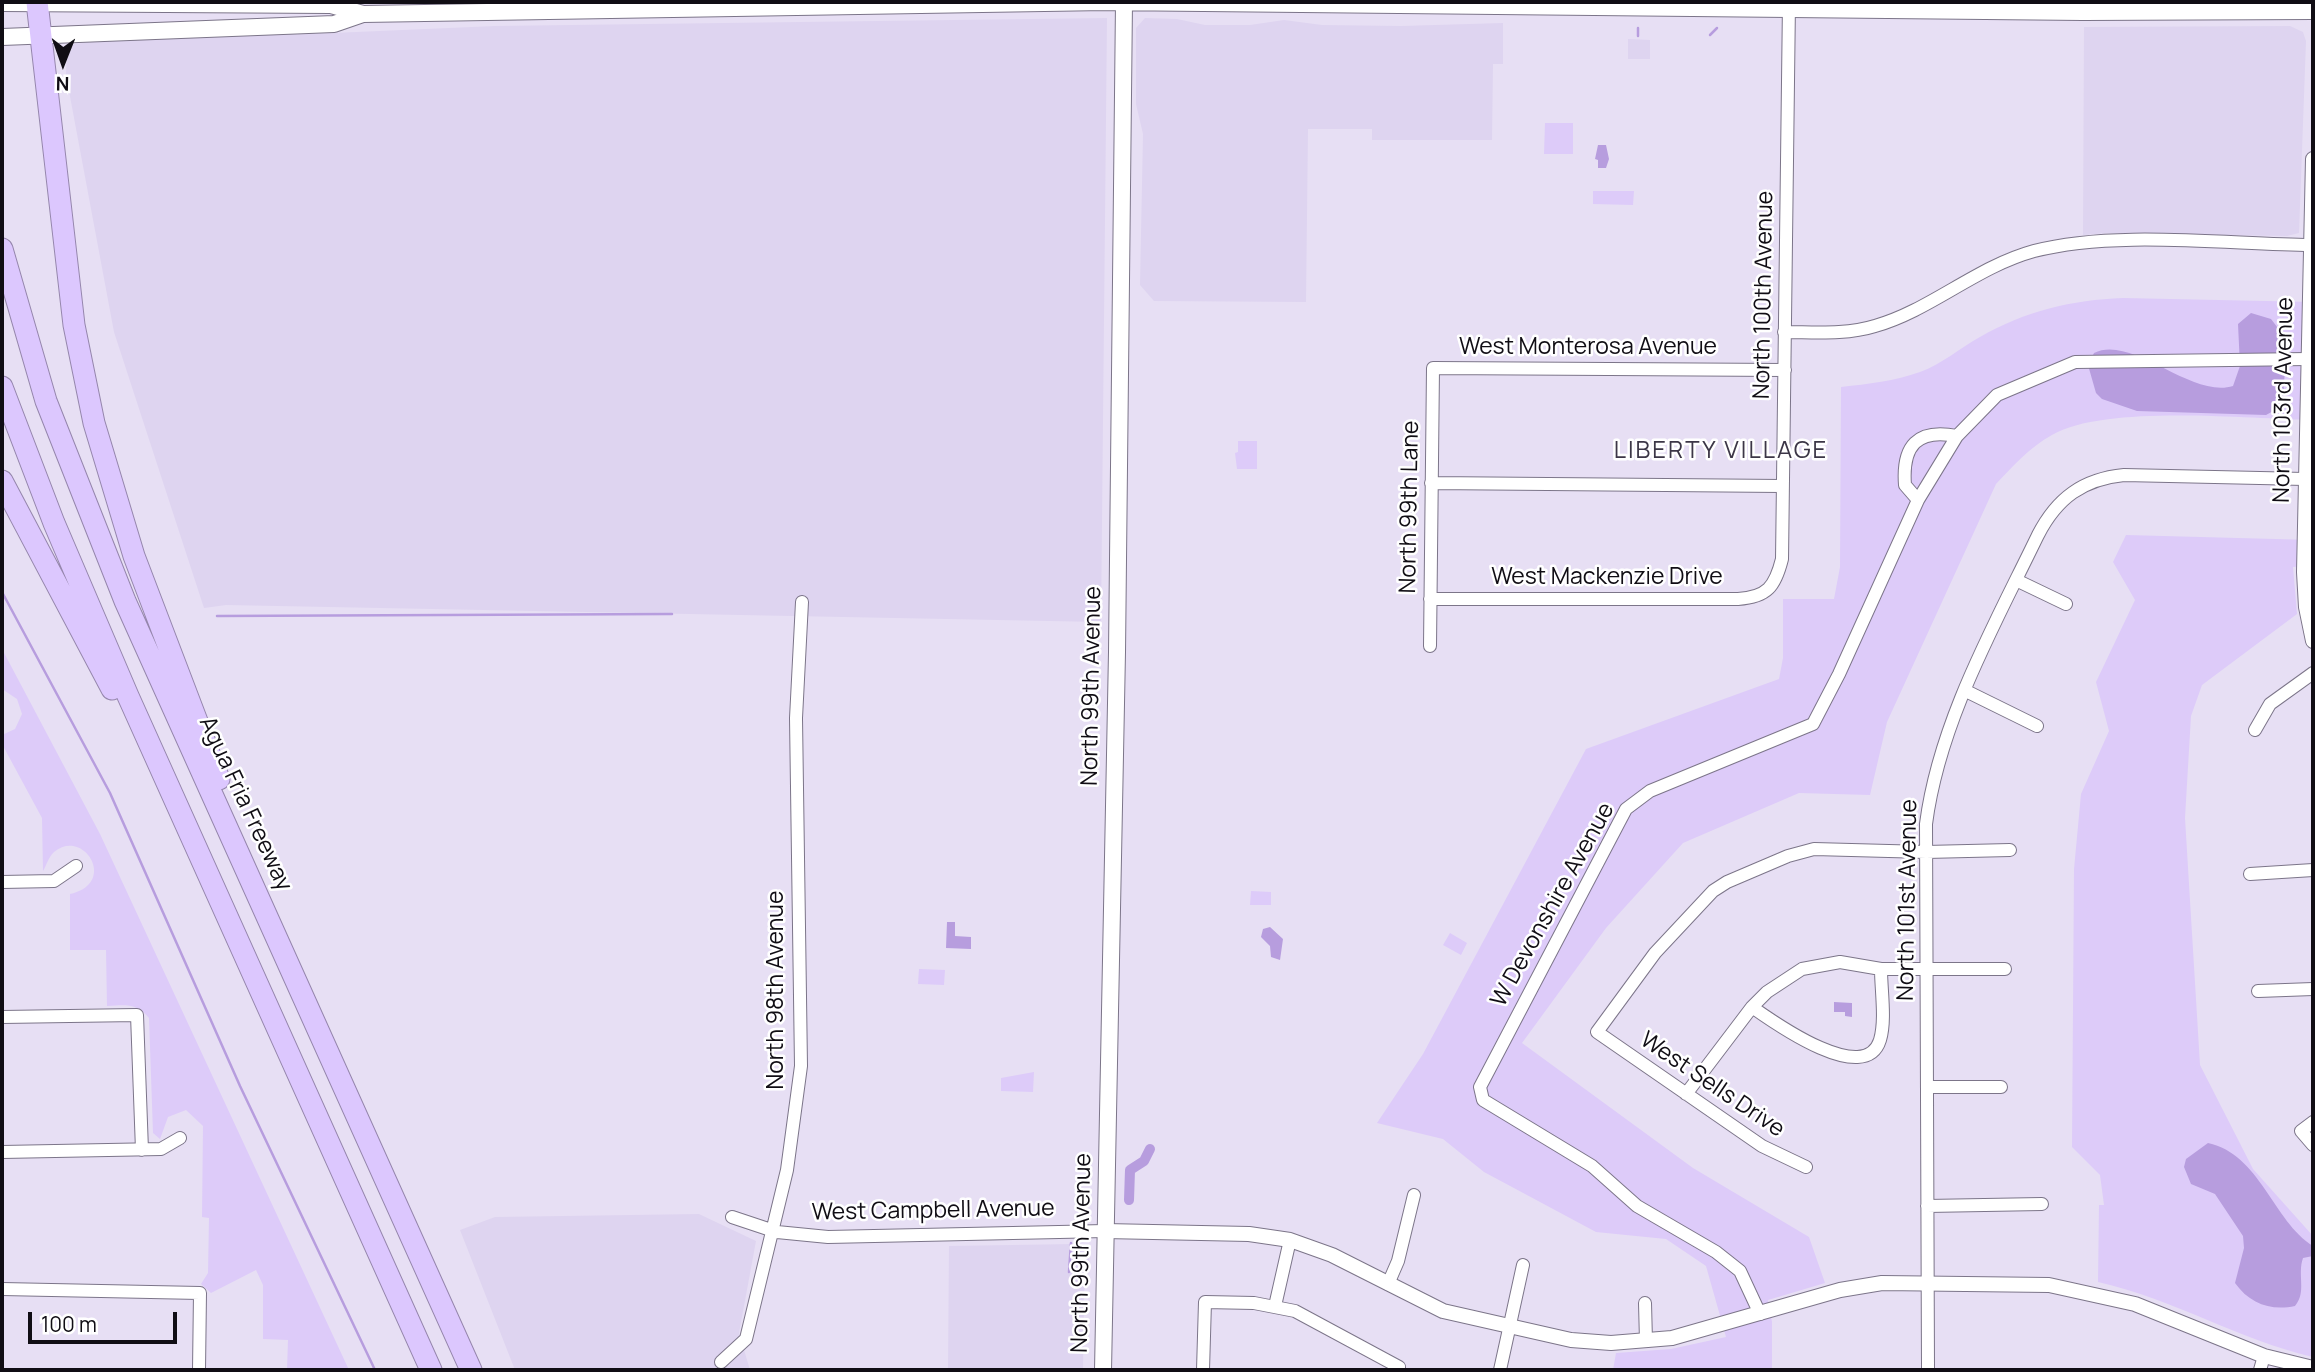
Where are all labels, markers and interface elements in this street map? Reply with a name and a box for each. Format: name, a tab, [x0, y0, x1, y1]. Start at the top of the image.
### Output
north arrow	[28, 28, 98, 98]
text: N	[56, 71, 70, 97]
street label: North 100th Avenue	[1748, 191, 1780, 399]
street label: North 103rd Avenue	[2268, 297, 2300, 503]
street label: West Monterosa Avenue	[1459, 334, 1717, 362]
street label: North 99th Lane	[1395, 420, 1425, 594]
district label: LIBERTY VILLAGE	[1616, 437, 1826, 465]
street label: West Mackenzie Drive	[1491, 564, 1723, 592]
street label: North 99th Avenue	[1076, 586, 1108, 786]
street label: Agua Fria Freeway	[193, 712, 297, 896]
street label: W Devonshire Avenue	[1485, 798, 1621, 1012]
street label: North 101st Avenue	[1892, 799, 1924, 1001]
street label: North 98th Avenue	[763, 891, 791, 1089]
street label: West Sells Drive	[1635, 1027, 1789, 1143]
street label: North 99th Avenue	[1066, 1153, 1098, 1353]
street label: West Campbell Avenue	[811, 1195, 1055, 1227]
scale bar	[32, 1298, 180, 1342]
text: 100 m	[41, 1310, 97, 1338]

